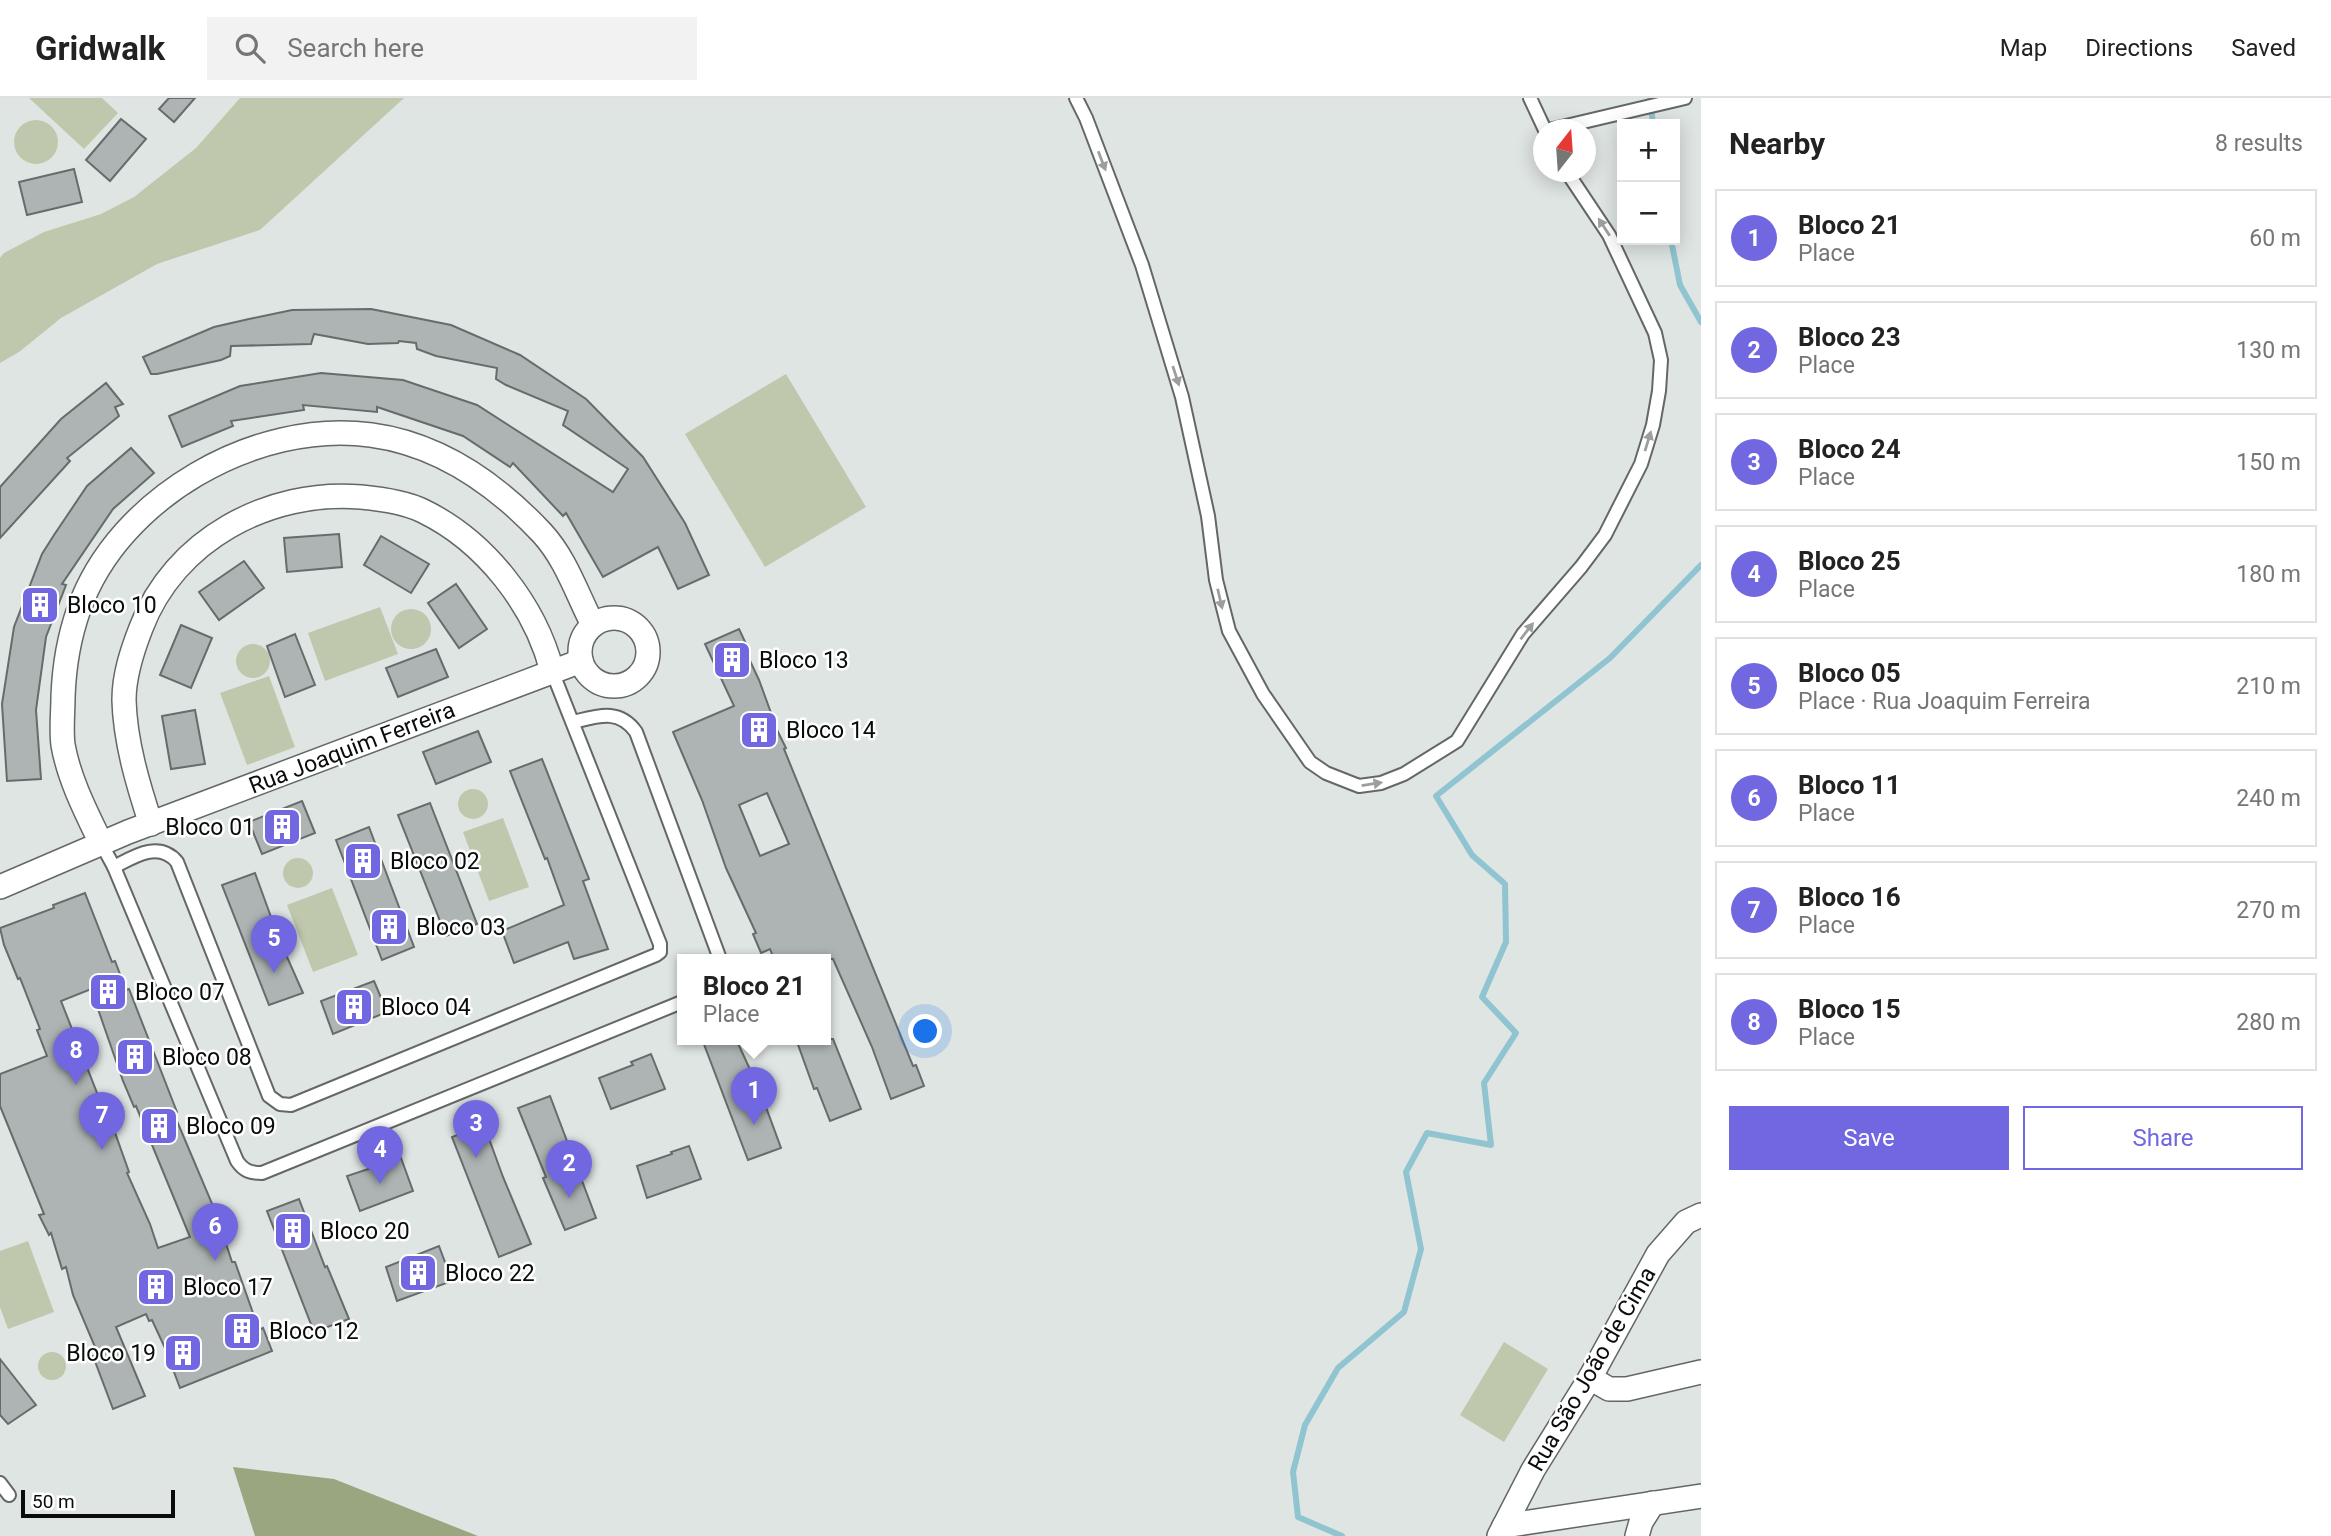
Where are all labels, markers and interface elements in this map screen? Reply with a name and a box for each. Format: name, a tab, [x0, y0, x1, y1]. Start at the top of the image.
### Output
search box	[207, 17, 697, 80]
text: Gridwalk	[35, 29, 165, 68]
icon: search	[231, 29, 269, 67]
text: Search here	[287, 33, 424, 63]
text: Map	[2000, 34, 2047, 62]
text: Directions	[2085, 34, 2193, 62]
text: Saved	[2231, 34, 2296, 62]
north arrow	[1533, 119, 1596, 182]
map controls	[1617, 119, 1680, 245]
button: +	[1617, 119, 1680, 182]
text: Nearby	[1729, 126, 1825, 161]
text: 8 results	[2215, 130, 2303, 157]
one-way arrow	[1097, 150, 1108, 171]
button: −	[1617, 182, 1680, 245]
text: Bloco 21	[1798, 210, 1901, 240]
one-way arrow	[1597, 218, 1611, 236]
text: 1	[1747, 225, 1761, 252]
text: 60 m	[2249, 225, 2301, 252]
text: Place	[1798, 240, 1855, 267]
text: Bloco 23	[1798, 322, 1901, 352]
text: 2	[1747, 337, 1761, 364]
text: 130 m	[2236, 337, 2301, 364]
text: Place	[1798, 352, 1855, 379]
one-way arrow	[1171, 366, 1181, 387]
one-way arrow	[1643, 430, 1654, 451]
text: Bloco 24	[1798, 434, 1901, 464]
text: 3	[1747, 449, 1761, 476]
text: 150 m	[2236, 449, 2301, 476]
text: Place	[1798, 464, 1855, 491]
text: Bloco 25	[1798, 546, 1901, 576]
text: 4	[1747, 561, 1761, 588]
text: 180 m	[2236, 561, 2301, 588]
text: Place	[1798, 576, 1855, 603]
building icon: Bloco 10	[19, 584, 61, 626]
one-way arrow	[1215, 588, 1226, 610]
place label: Bloco 10	[67, 592, 157, 619]
one-way arrow	[1519, 622, 1534, 640]
building icon: Bloco 13	[711, 639, 753, 681]
place label: Bloco 13	[759, 647, 849, 674]
text: Bloco 05	[1798, 658, 1901, 688]
text: 5	[1747, 673, 1761, 700]
text: 210 m	[2236, 673, 2301, 700]
text: Place · Rua Joaquim Ferreira	[1798, 688, 2091, 715]
street label: Rua Joaquim Ferreira	[245, 696, 459, 800]
building icon: Bloco 14	[738, 709, 780, 751]
place label: Bloco 14	[786, 717, 876, 744]
text: Bloco 11	[1798, 770, 1901, 800]
one-way arrow	[1361, 778, 1383, 789]
text: 6	[1747, 785, 1761, 812]
text: 240 m	[2236, 785, 2301, 812]
text: Place	[1798, 800, 1855, 827]
building icon: Bloco 01	[261, 806, 303, 848]
place label: Bloco 01	[165, 814, 255, 841]
building icon: Bloco 02	[342, 840, 384, 882]
place label: Bloco 02	[390, 848, 480, 875]
text: Bloco 16	[1798, 882, 1901, 912]
text: 7	[1747, 897, 1761, 924]
text: 270 m	[2236, 897, 2301, 924]
building icon: Bloco 03	[368, 906, 410, 948]
text: Place	[1798, 912, 1855, 939]
place label: Bloco 03	[416, 914, 506, 941]
pin: 5	[251, 915, 297, 973]
popup	[677, 954, 831, 1045]
building icon: Bloco 07	[87, 971, 129, 1013]
text: Bloco 21	[703, 971, 805, 1001]
place label: Bloco 07	[135, 979, 225, 1006]
building icon: Bloco 04	[333, 986, 375, 1028]
place label: Bloco 04	[381, 994, 471, 1021]
text: Bloco 15	[1798, 994, 1901, 1024]
text: Place	[703, 1001, 760, 1028]
text: 8	[1747, 1009, 1761, 1036]
text: 280 m	[2236, 1009, 2301, 1036]
your location	[908, 1014, 942, 1048]
text: Place	[1798, 1024, 1855, 1051]
pin: 8	[53, 1027, 99, 1085]
building icon: Bloco 08	[114, 1036, 156, 1078]
place label: Bloco 08	[162, 1044, 252, 1071]
pin: 1	[731, 1067, 777, 1125]
pin: 7	[79, 1092, 125, 1150]
pin: 3	[453, 1100, 499, 1158]
building icon: Bloco 09	[138, 1105, 180, 1147]
button: Save	[1729, 1106, 2009, 1170]
button: Share	[2023, 1106, 2303, 1170]
place label: Bloco 09	[186, 1113, 276, 1140]
pin: 4	[357, 1126, 403, 1184]
pin: 2	[546, 1140, 592, 1198]
pin: 6	[192, 1203, 238, 1261]
building icon: Bloco 20	[272, 1210, 314, 1252]
place label: Bloco 20	[320, 1218, 410, 1245]
building icon: Bloco 22	[397, 1252, 439, 1294]
place label: Bloco 22	[445, 1260, 535, 1287]
street label: Rua São João de Cima	[1522, 1262, 1662, 1476]
building icon: Bloco 17	[135, 1266, 177, 1308]
place label: Bloco 17	[183, 1274, 273, 1301]
building icon: Bloco 12	[221, 1310, 263, 1352]
place label: Bloco 12	[269, 1318, 359, 1345]
building icon: Bloco 19	[162, 1332, 204, 1374]
place label: Bloco 19	[66, 1340, 156, 1367]
scale bar	[21, 1487, 175, 1519]
text: 50 m	[32, 1490, 75, 1513]

